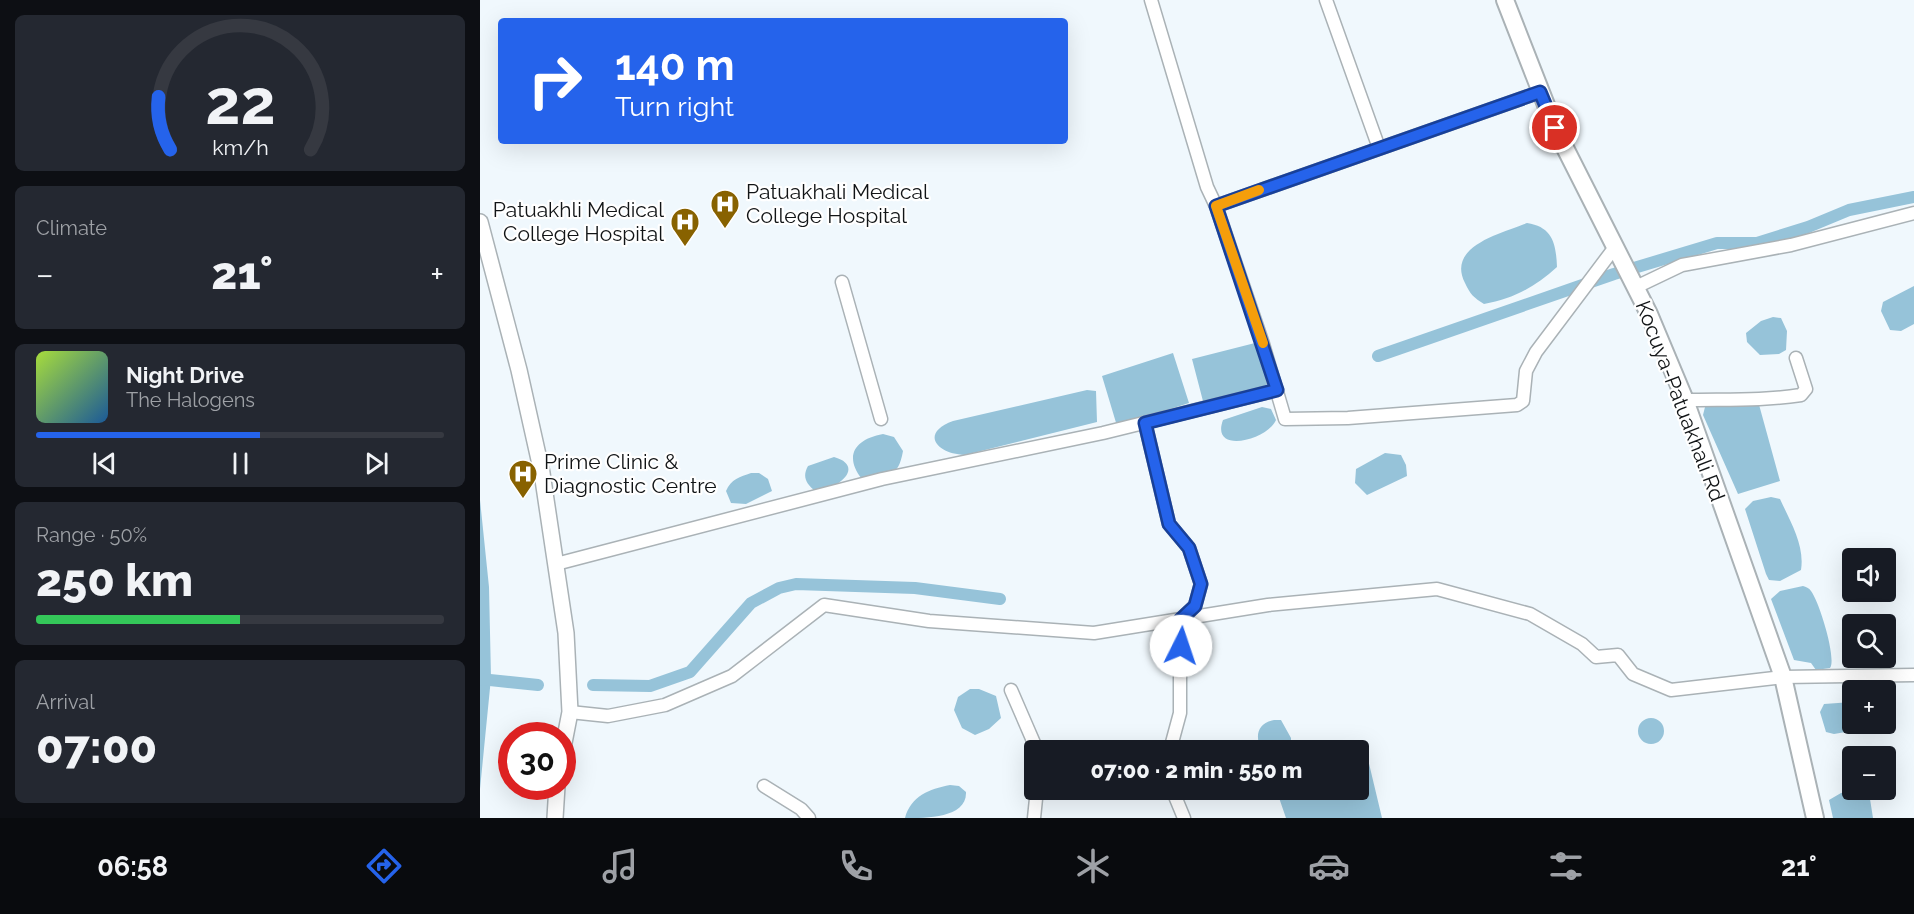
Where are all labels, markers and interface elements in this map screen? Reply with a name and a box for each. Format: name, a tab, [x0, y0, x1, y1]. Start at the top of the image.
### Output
text: 140 m	[615, 41, 735, 90]
icon: right	[516, 42, 594, 120]
text: 22	[205, 65, 275, 139]
text: Turn right	[615, 91, 734, 122]
pin	[1529, 102, 1580, 153]
icon: arrive	[1538, 111, 1571, 144]
text: km/h	[212, 135, 268, 160]
place label: Patuakhali Medical College Hospital	[746, 179, 929, 228]
hospital icon: Patuakhali Medical College Hospital	[709, 188, 741, 230]
place label: Patuakhli Medical College Hospital	[493, 197, 664, 246]
hospital icon: Patuakhli Medical College Hospital	[669, 206, 701, 248]
text: Climate	[36, 216, 107, 240]
text: 21°	[211, 247, 273, 300]
text: −	[36, 255, 54, 294]
text: +	[430, 255, 444, 294]
street label: Kocuya-Patuakhali Rd	[1631, 297, 1730, 505]
text: Night Drive	[126, 362, 244, 388]
text: The Halogens	[126, 388, 255, 412]
icon: previous	[88, 447, 121, 480]
icon: pause	[224, 447, 257, 480]
icon: next	[360, 447, 393, 480]
place label: Prime Clinic & Diagnostic Centre	[544, 449, 717, 498]
hospital icon: Prime Clinic & Diagnostic Centre	[507, 458, 539, 500]
text: Range · 50%	[36, 523, 147, 547]
map controls	[1842, 548, 1896, 800]
button: sound	[1842, 548, 1896, 602]
text: 250 km	[36, 554, 193, 607]
position arrow	[1149, 614, 1213, 678]
button: search	[1842, 614, 1896, 668]
button: +	[1842, 680, 1896, 734]
text: Arrival	[36, 690, 95, 714]
text: 07:00	[36, 721, 157, 774]
speed limit sign: 30	[498, 722, 576, 800]
button: −	[1842, 746, 1896, 800]
text: 07:00 · 2 min · 550 m	[1091, 757, 1302, 783]
icon: directions	[363, 845, 405, 887]
icon: music	[599, 845, 641, 887]
icon: phone	[835, 845, 877, 887]
icon: climate	[1072, 845, 1114, 887]
icon: car	[1308, 845, 1350, 887]
icon: filters	[1545, 845, 1587, 887]
text: 06:58	[97, 851, 168, 882]
text: 21°	[1781, 851, 1817, 882]

